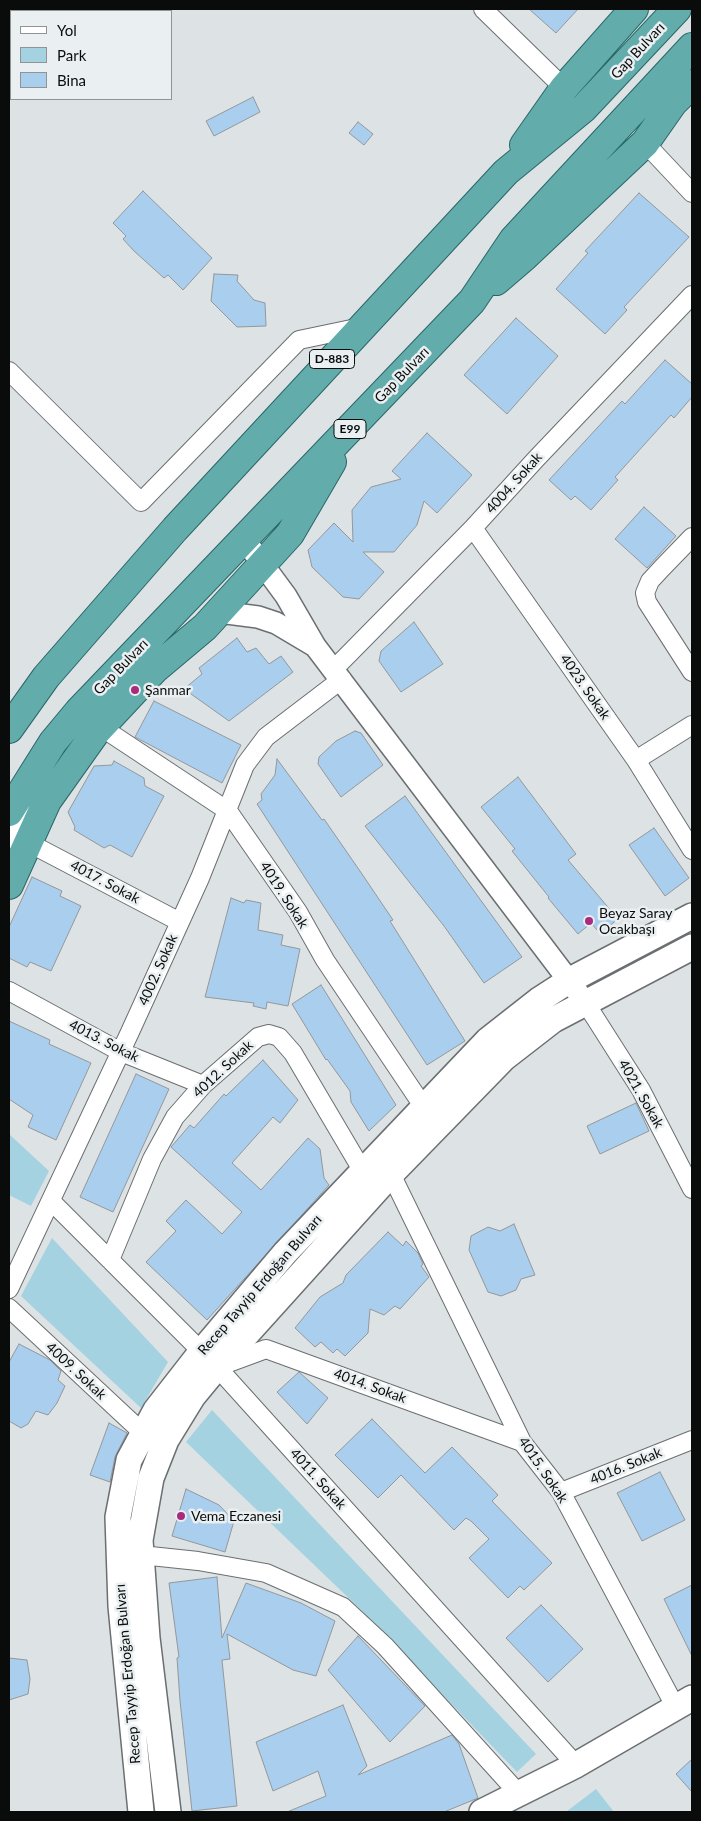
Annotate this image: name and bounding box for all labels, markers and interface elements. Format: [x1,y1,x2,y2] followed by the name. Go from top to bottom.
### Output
[10,10,172,100] legend
[608,19,668,83] street label: Gap Bulvarı
[57,21,77,39] text: Yol
[57,46,86,64] text: Park
[57,71,86,89] text: Bina
[371,344,433,406] street label: Gap Bulvarı
[310,349,354,368] road number: D-883
[334,419,366,438] road number: E99
[482,449,546,517] street label: 4004. Sokak
[90,636,152,698] street label: Gap Bulvarı
[556,651,614,723] street label: 4023. Sokak
[145,682,191,698] place label: Şanmar
[129,684,141,696] marker: Şanmar
[67,857,143,907] street label: 4017. Sokak
[256,859,312,931] street label: 4019. Sokak
[599,905,673,938] place label: Beyaz Saray Ocakbaşı
[583,915,595,927] marker: Beyaz Saray Ocakbaşı
[135,932,181,1008] street label: 4002. Sokak
[66,1016,142,1066] street label: 4013. Sokak
[189,1037,257,1101] street label: 4012. Sokak
[615,1057,667,1131] street label: 4021. Sokak
[194,1211,326,1359] street label: Recep Tayyip Erdoğan Bulvarı
[42,1339,110,1403] street label: 4009. Sokak
[331,1365,409,1407] street label: 4014. Sokak
[515,1434,571,1506] street label: 4015. Sokak
[588,1444,664,1488] street label: 4016. Sokak
[286,1445,350,1513] street label: 4011. Sokak
[191,1508,281,1524] place label: Vema Eczanesi
[175,1510,187,1522] marker: Vema Eczanesi
[112,1583,144,1765] street label: Recep Tayyip Erdoğan Bulvarı

